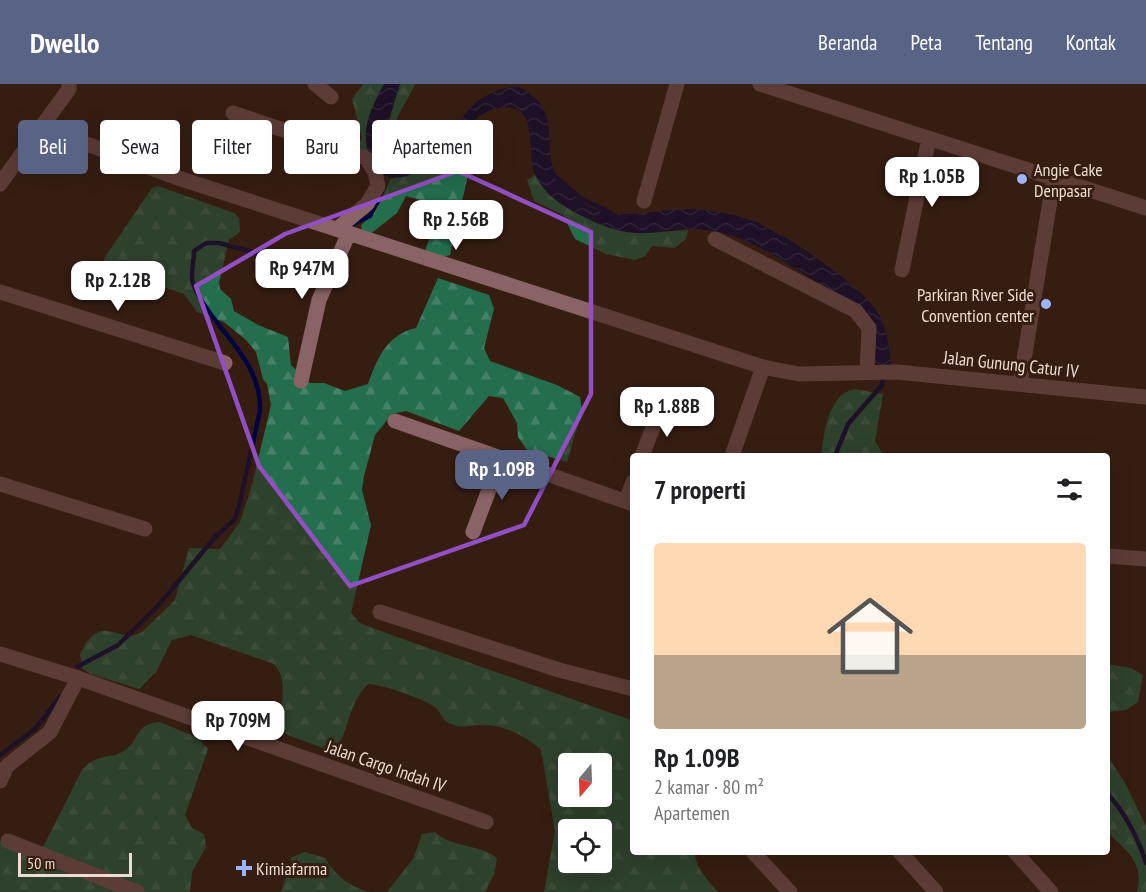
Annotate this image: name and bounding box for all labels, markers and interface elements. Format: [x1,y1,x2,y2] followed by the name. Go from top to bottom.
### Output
[30,24,100,61] text: Dwello
[818,29,878,56] text: Beranda
[911,29,942,56] text: Peta
[975,29,1033,56] text: Tentang
[1066,29,1116,56] text: Kontak
[18,120,88,174] chip: Beli
[100,120,180,174] chip: Sewa
[192,120,272,174] chip: Filter
[284,120,360,174] chip: Baru
[372,120,493,174] chip: Apartemen
[870,157,994,208] pin: Rp 1.05B
[1034,158,1103,202] place label: Angie Cake Denpasar
[899,163,965,189] text: Rp 1.05B
[1015,172,1029,186] marker: Angie Cake Denpasar
[394,200,518,251] pin: Rp 2.56B
[423,206,489,232] text: Rp 2.56B
[247,249,357,300] pin: Rp 947M
[269,255,335,281] text: Rp 947M
[56,261,180,312] pin: Rp 2.12B
[85,267,151,293] text: Rp 2.12B
[917,283,1034,327] place label: Parkiran River Side Convention center
[1039,297,1053,311] marker: Parkiran River Side Convention center
[941,345,1080,383] street label: Jalan Gunung Catur IV
[605,387,729,438] pin: Rp 1.88B
[634,393,700,419] text: Rp 1.88B
[440,450,564,501] pin: Rp 1.09B
[469,456,535,482] text: Rp 1.09B
[654,473,746,506] text: 7 properti
[1053,473,1086,506] icon: filters
[816,582,924,690] icon: home
[183,701,293,752] pin: Rp 709M
[205,707,271,733] text: Rp 709M
[322,734,450,798] street label: Jalan Cargo Indah IV
[654,741,740,774] text: Rp 1.09B
[558,753,612,807] north arrow
[558,753,612,873] map controls
[654,774,764,800] text: 2 kamar · 80 m²
[654,800,730,826] text: Apartemen
[558,819,612,873] button: locate
[18,850,132,878] scale bar
[27,853,55,873] text: 50 m
[256,857,327,880] place label: Kimiafarma
[237,861,251,875] marker: Kimiafarma

